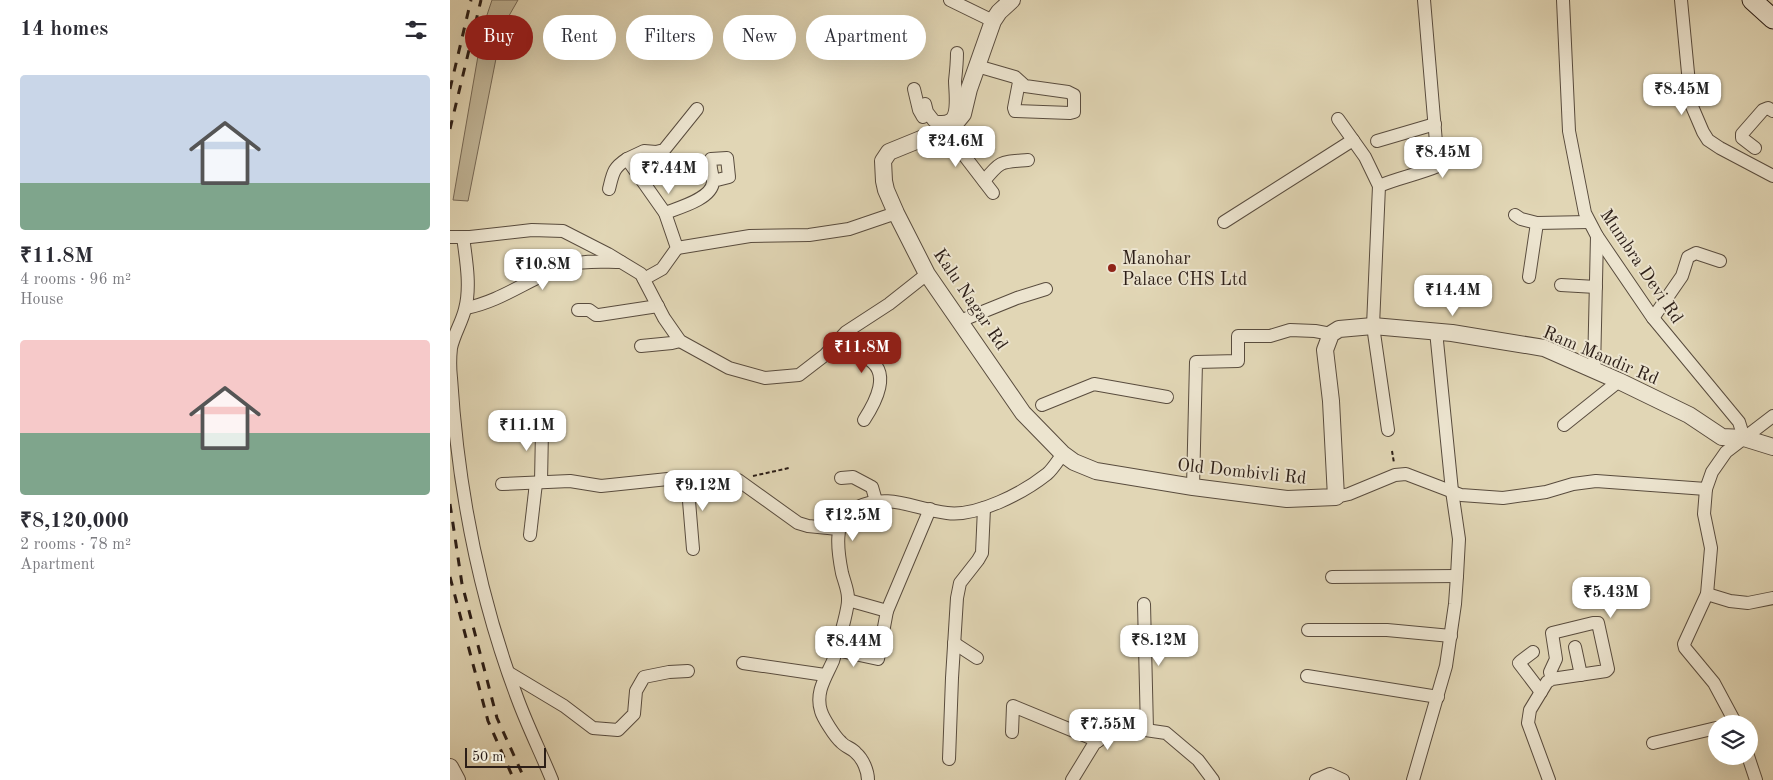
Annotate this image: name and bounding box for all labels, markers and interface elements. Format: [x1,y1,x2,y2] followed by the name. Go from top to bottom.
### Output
[465,15,533,60] chip: Buy
[543,15,616,60] chip: Rent
[626,15,713,60] chip: Filters
[723,15,796,60] chip: New
[806,15,926,60] chip: Apartment
[402,16,430,44] icon: filters
[20,19,108,40] text: 14 homes
[1641,74,1723,116] pin: ₹8.45M
[1654,82,1710,98] text: ₹8.45M
[180,108,270,198] icon: home
[915,126,997,168] pin: ₹24.6M
[928,134,984,150] text: ₹24.6M
[1402,136,1484,179] pin: ₹8.45M
[1415,145,1471,161] text: ₹8.45M
[628,152,710,195] pin: ₹7.44M
[641,161,697,177] text: ₹7.44M
[1596,206,1686,327] street label: Mumbra Devi Rd
[20,246,93,267] text: ₹11.8M
[930,246,1011,354] street label: Kalu Nagar Rd
[502,248,584,291] pin: ₹10.8M
[1122,250,1247,289] place label: Manohar Palace CHS Ltd
[515,257,571,273] text: ₹10.8M
[1106,262,1118,274] marker: Manohar Palace CHS Ltd
[20,272,131,288] text: 4 rooms · 96 m²
[1412,274,1494,317] pin: ₹14.4M
[1425,283,1481,299] text: ₹14.4M
[20,292,63,308] text: House
[1540,323,1661,388] street label: Ram Mandir Rd
[821,332,903,374] pin: ₹11.8M
[834,340,890,356] text: ₹11.8M
[180,373,270,463] icon: home
[486,410,568,452] pin: ₹11.1M
[499,418,555,434] text: ₹11.1M
[1176,456,1307,488] street label: Old Dombivli Rd
[662,470,744,512] pin: ₹9.12M
[675,478,731,494] text: ₹9.12M
[812,500,894,542] pin: ₹12.5M
[825,508,881,524] text: ₹12.5M
[20,511,129,532] text: ₹8,120,000
[20,537,131,553] text: 2 rooms · 78 m²
[20,557,95,573] text: Apartment
[1570,576,1652,619] pin: ₹5.43M
[1583,585,1639,601] text: ₹5.43M
[1118,624,1200,667] pin: ₹8.12M
[813,626,895,668] pin: ₹8.44M
[1131,633,1187,649] text: ₹8.12M
[826,634,882,650] text: ₹8.44M
[1067,708,1149,751] pin: ₹7.55M
[1708,715,1758,765] map controls
[1708,715,1758,765] button: layers
[1080,717,1136,733] text: ₹7.55M
[465,745,546,768] scale bar
[472,750,503,764] text: 50 m

